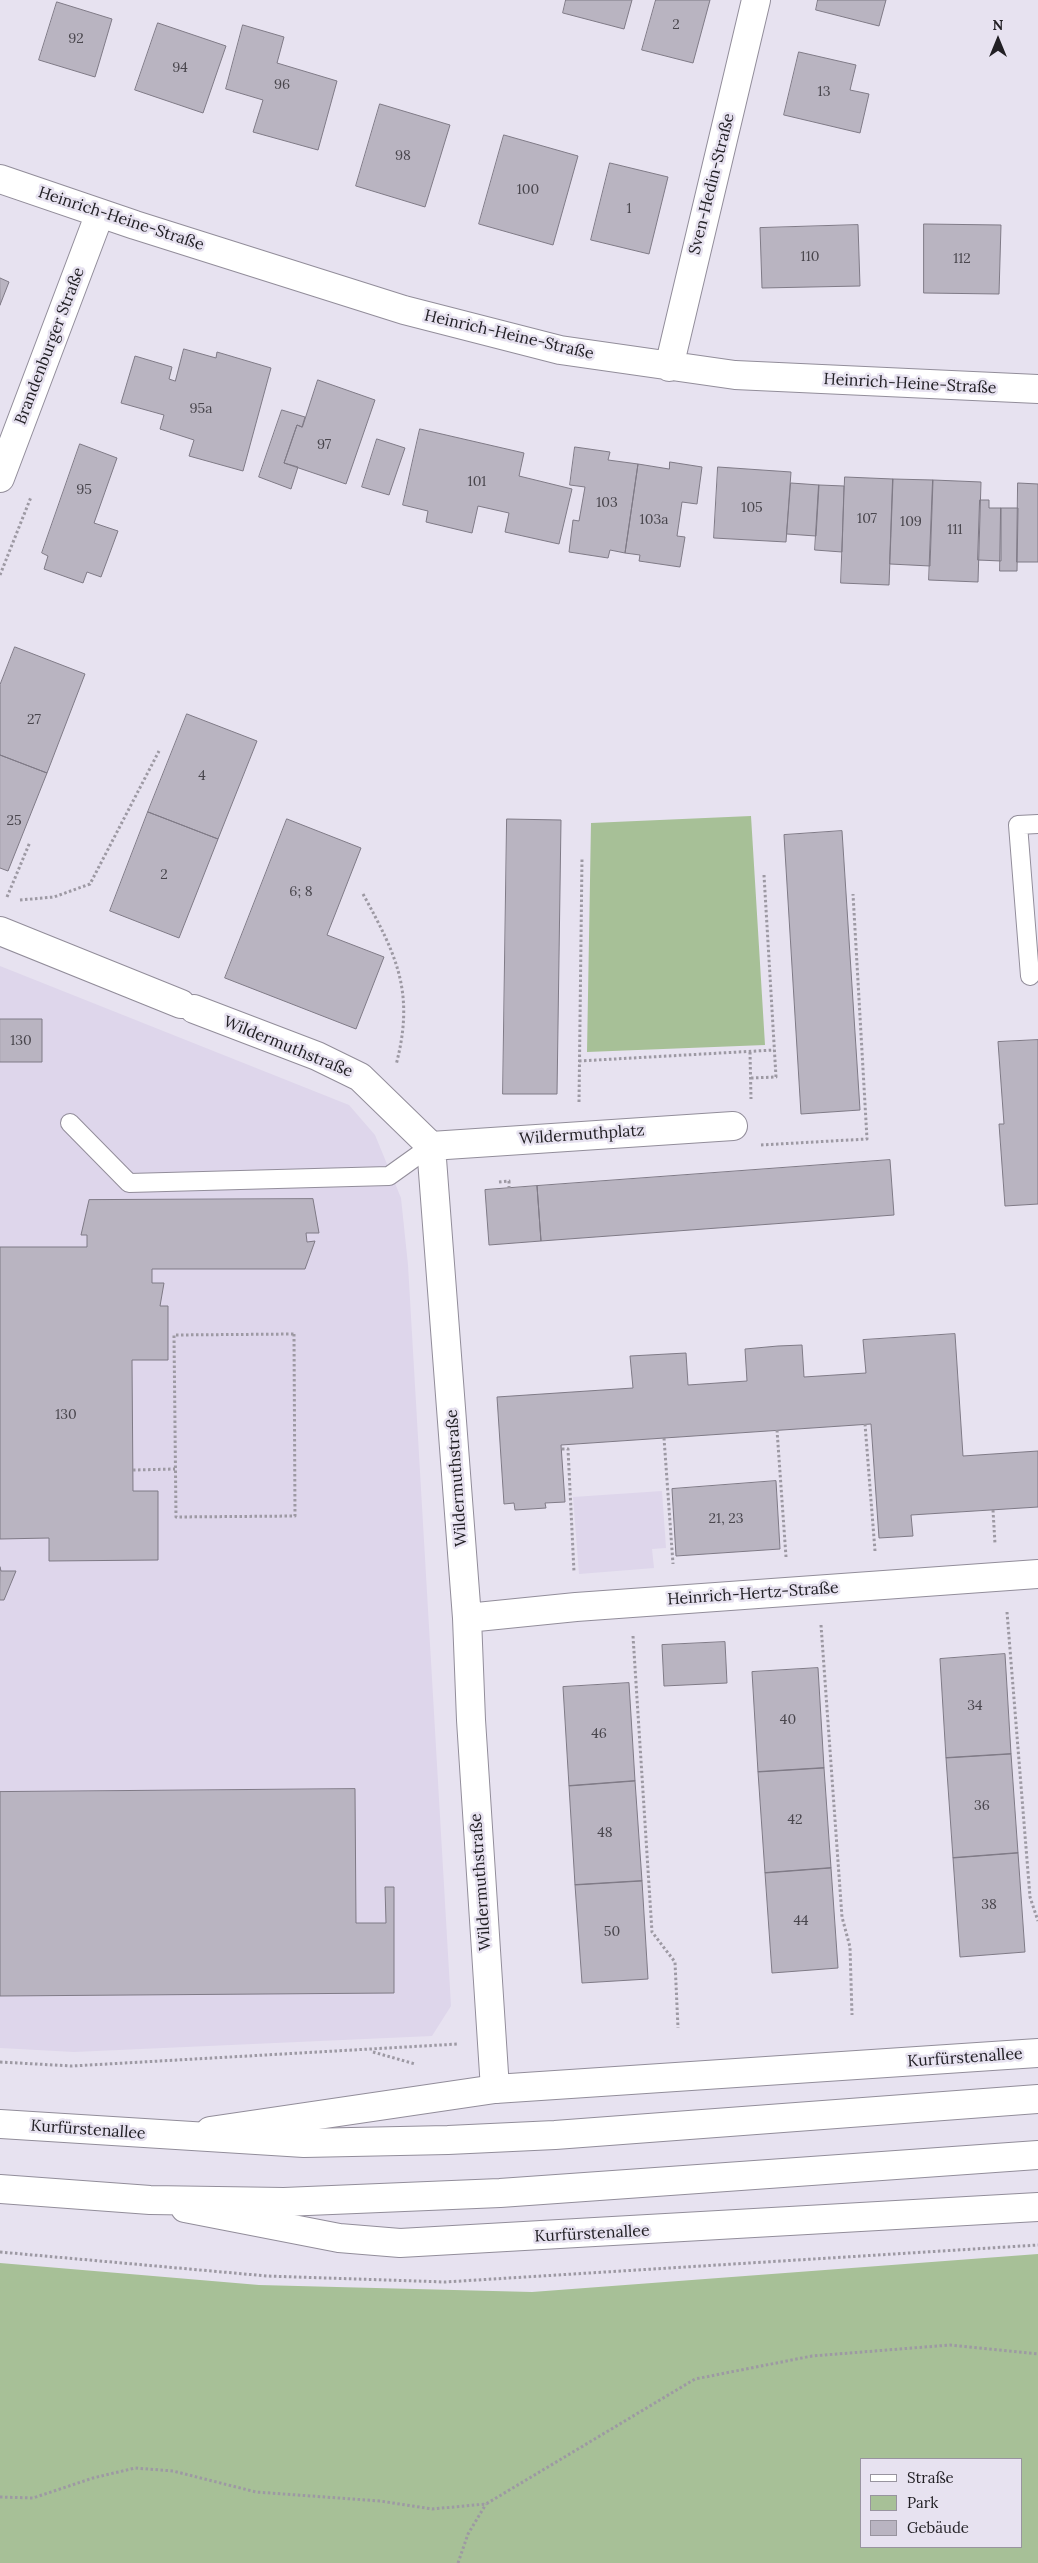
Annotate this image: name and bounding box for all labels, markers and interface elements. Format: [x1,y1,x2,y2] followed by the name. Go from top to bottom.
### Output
[973,15,1023,65] north arrow
[993,16,1003,34] text: N
[672,17,680,33] house number: 2
[68,31,84,47] house number: 92
[172,60,188,76] house number: 94
[274,77,290,93] house number: 96
[818,84,830,100] house number: 13
[685,111,739,257] street label: Sven-Hedin-Straße
[395,148,411,164] house number: 98
[517,182,539,198] house number: 100
[36,183,206,255] street label: Heinrich-Heine-Straße
[626,201,632,217] house number: 1
[801,249,819,265] house number: 110
[953,251,971,267] house number: 112
[11,265,89,427] street label: Brandenburger Straße
[422,306,596,364] street label: Heinrich-Heine-Straße
[823,370,997,398] street label: Heinrich-Heine-Straße
[190,401,212,417] house number: 95a
[317,437,331,453] house number: 97
[468,474,486,490] house number: 101
[76,482,92,498] house number: 95
[596,495,618,511] house number: 103
[741,500,763,516] house number: 105
[857,511,877,527] house number: 107
[640,512,668,528] house number: 103a
[900,514,922,530] house number: 109
[947,522,963,538] house number: 111
[27,712,41,728] house number: 27
[198,768,206,784] house number: 4
[6,813,22,829] house number: 25
[160,867,168,883] house number: 2
[289,884,313,900] house number: 6; 8
[221,1012,355,1082] street label: Wildermuthstraße
[10,1033,32,1049] house number: 130
[519,1121,645,1149] street label: Wildermuthplatz
[55,1407,77,1423] house number: 130
[443,1409,471,1547] street label: Wildermuthstraße
[709,1511,743,1527] house number: 21, 23
[667,1578,839,1610] street label: Heinrich-Hertz-Straße
[967,1698,983,1714] house number: 34
[780,1712,796,1728] house number: 40
[591,1726,607,1742] house number: 46
[974,1798,990,1814] house number: 36
[787,1812,803,1828] house number: 42
[467,1813,495,1951] street label: Wildermuthstraße
[597,1825,613,1841] house number: 48
[981,1897,997,1913] house number: 38
[793,1913,809,1929] house number: 44
[604,1924,620,1940] house number: 50
[907,2044,1023,2072] street label: Kurfürstenallee
[30,2116,146,2144] street label: Kurfürstenallee
[534,2221,650,2247] street label: Kurfürstenallee
[860,2458,1023,2548] legend
[907,2468,954,2487] text: Straße
[907,2493,938,2512] text: Park
[907,2518,969,2537] text: Gebäude

